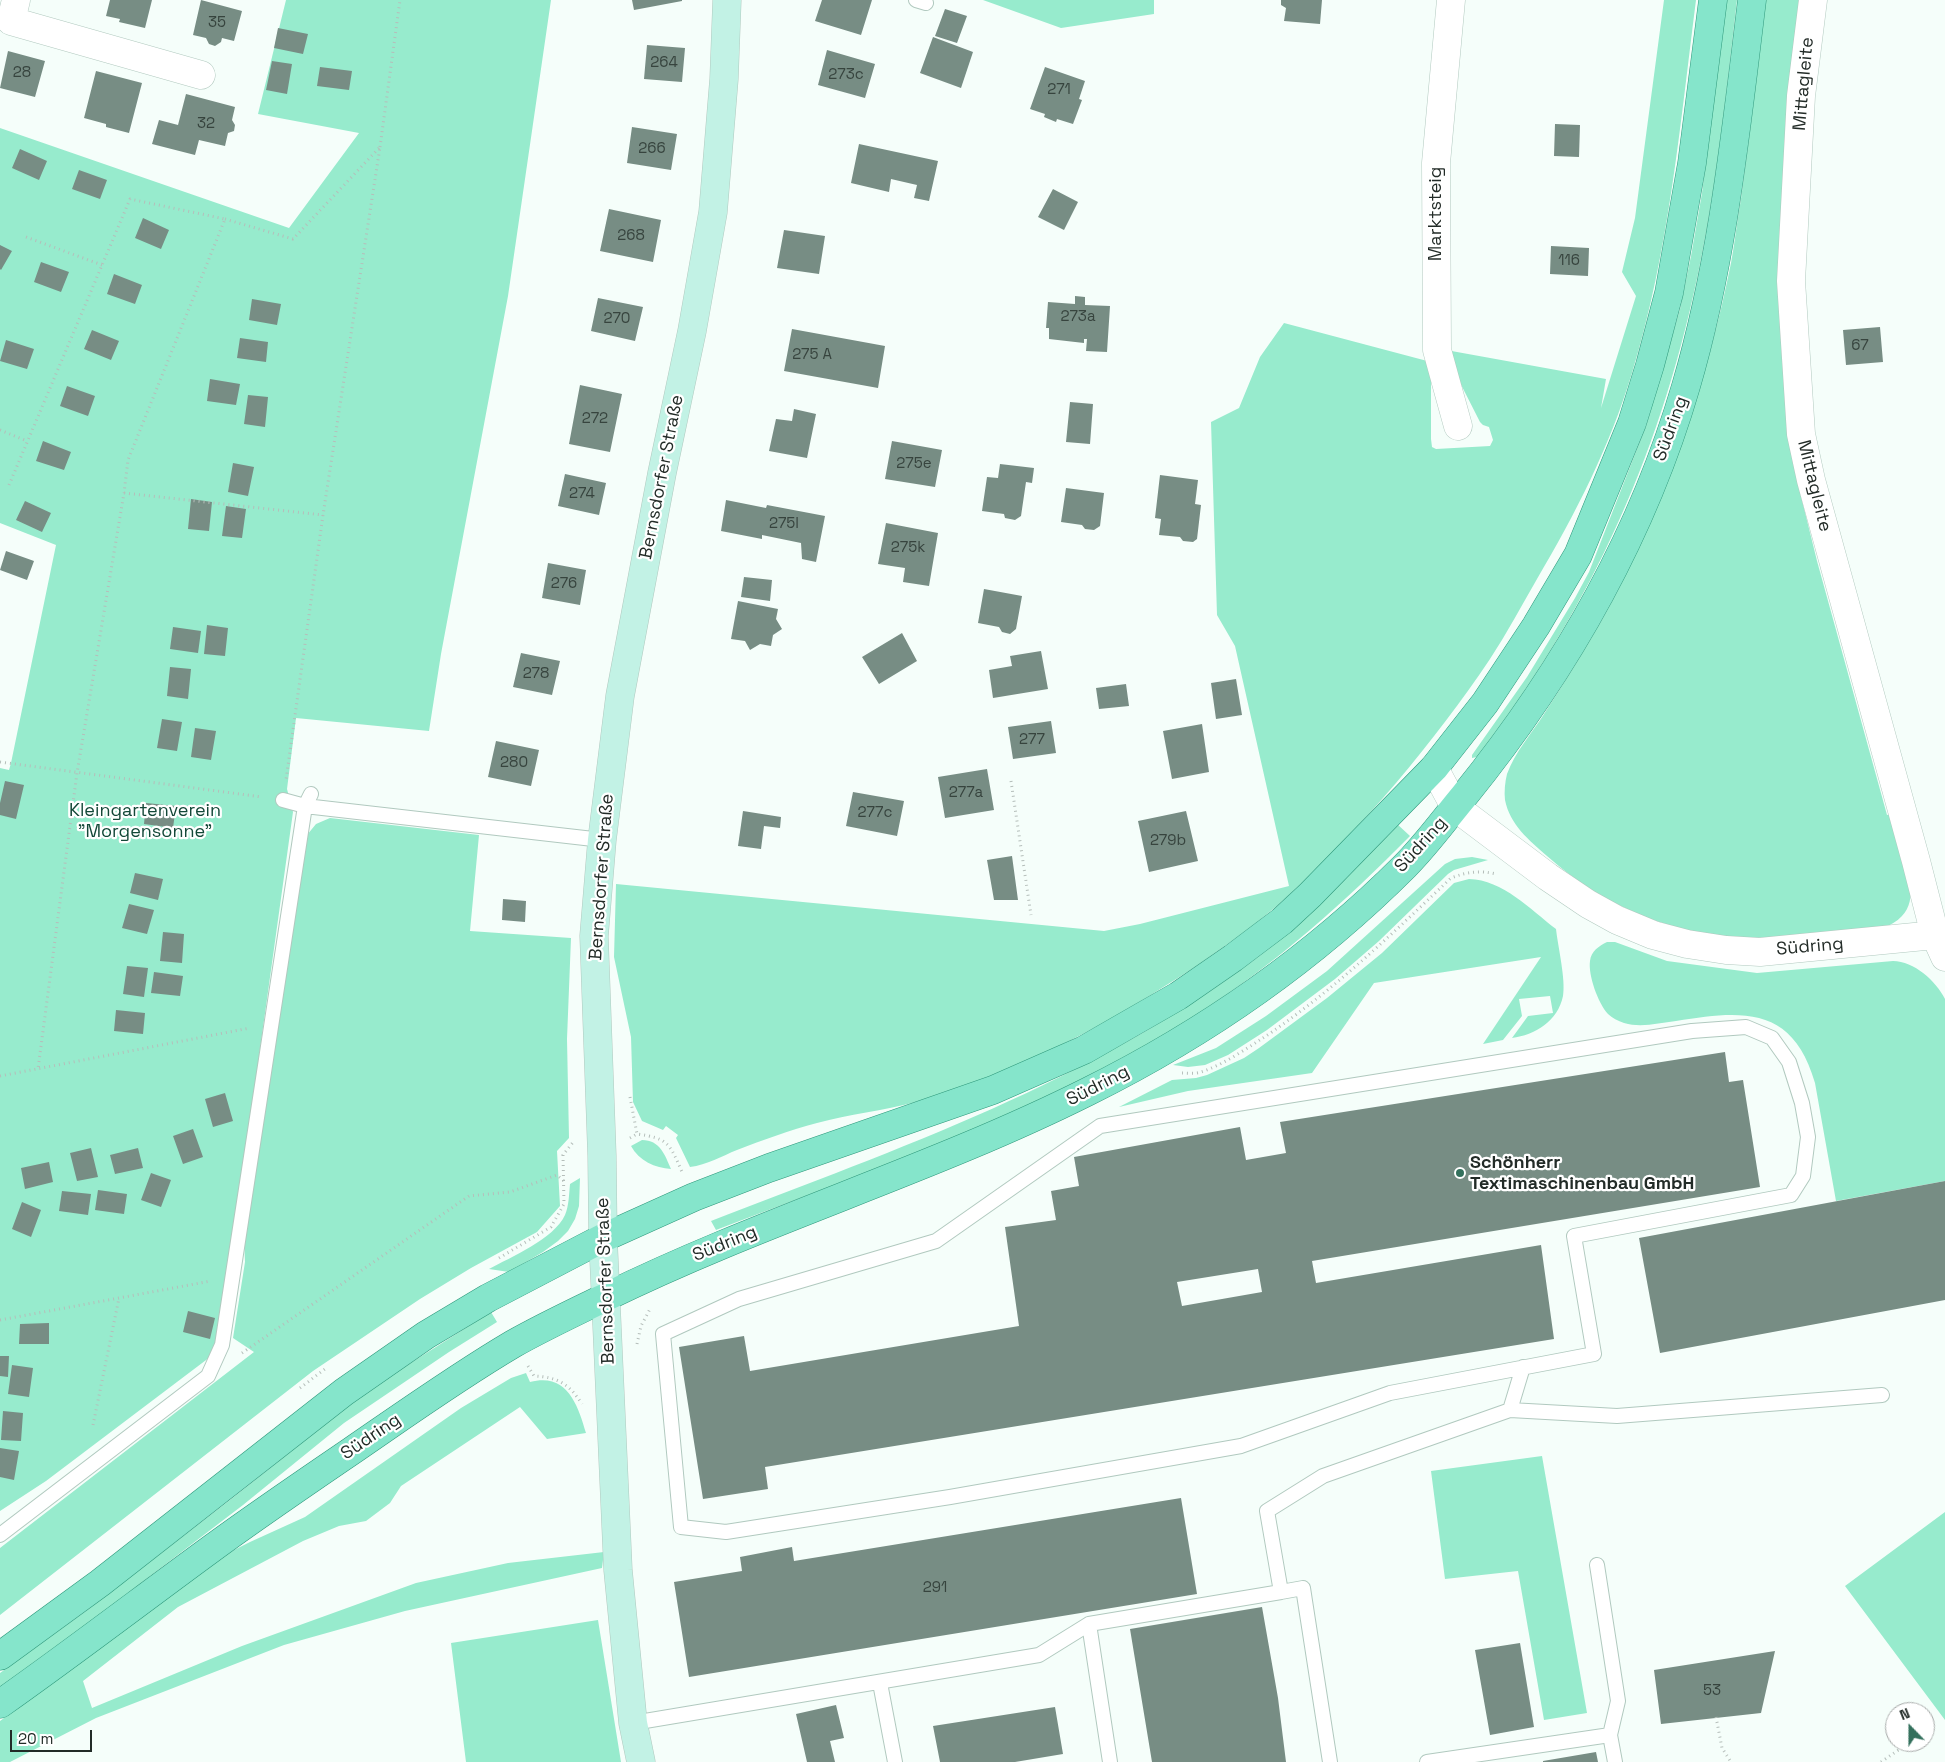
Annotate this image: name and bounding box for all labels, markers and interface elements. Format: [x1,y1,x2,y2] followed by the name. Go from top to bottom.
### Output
[208,14,226,32] house number: 35
[1789,36,1819,132] street label: Mittagleite
[650,54,678,72] house number: 264
[13,64,31,82] house number: 28
[828,66,864,84] house number: 273c
[1047,81,1071,99] house number: 271
[197,115,215,133] house number: 32
[638,140,666,158] house number: 266
[1425,167,1447,261] street label: Marktsteig
[617,227,645,245] house number: 268
[1558,252,1580,270] house number: 116
[1060,308,1096,326] house number: 273a
[604,310,630,328] house number: 270
[1851,337,1869,355] house number: 67
[792,346,832,364] house number: 275 A
[635,393,689,561] street label: Bernsdorfer Straße
[1649,394,1693,464] street label: Südring
[582,410,608,428] house number: 272
[1792,438,1836,534] street label: Mittagleite
[896,455,932,473] house number: 275e
[569,485,595,503] house number: 274
[769,515,799,533] house number: 275l
[891,539,925,557] house number: 275k
[551,575,577,593] house number: 276
[523,665,549,683] house number: 278
[1019,731,1045,749] house number: 277
[500,754,528,772] house number: 280
[949,784,983,802] house number: 277a
[585,793,619,961] street label: Bernsdorfer Straße
[69,800,221,842] park label: Kleingartenverein "Morgensonne"
[858,804,892,822] house number: 277c
[1390,813,1452,877] street label: Südring
[1150,832,1186,850] house number: 279b
[1775,933,1845,961] street label: Südring
[1063,1061,1133,1111] street label: Südring
[1470,1152,1694,1194] place label: Schönherr Textimaschinenbau GmbH
[1454,1167,1466,1179] marker: Schönherr Textimaschinenbau GmbH
[592,1197,620,1365] street label: Bernsdorfer Straße
[690,1221,760,1267] street label: Südring
[337,1409,405,1465] street label: Südring
[923,1579,947,1597] house number: 291
[1703,1682,1721,1700] house number: 53
[1885,1702,1935,1752] north arrow
[1897,1704,1912,1724] text: N
[12,1720,95,1752] scale bar
[18,1729,53,1748] text: 20 m

